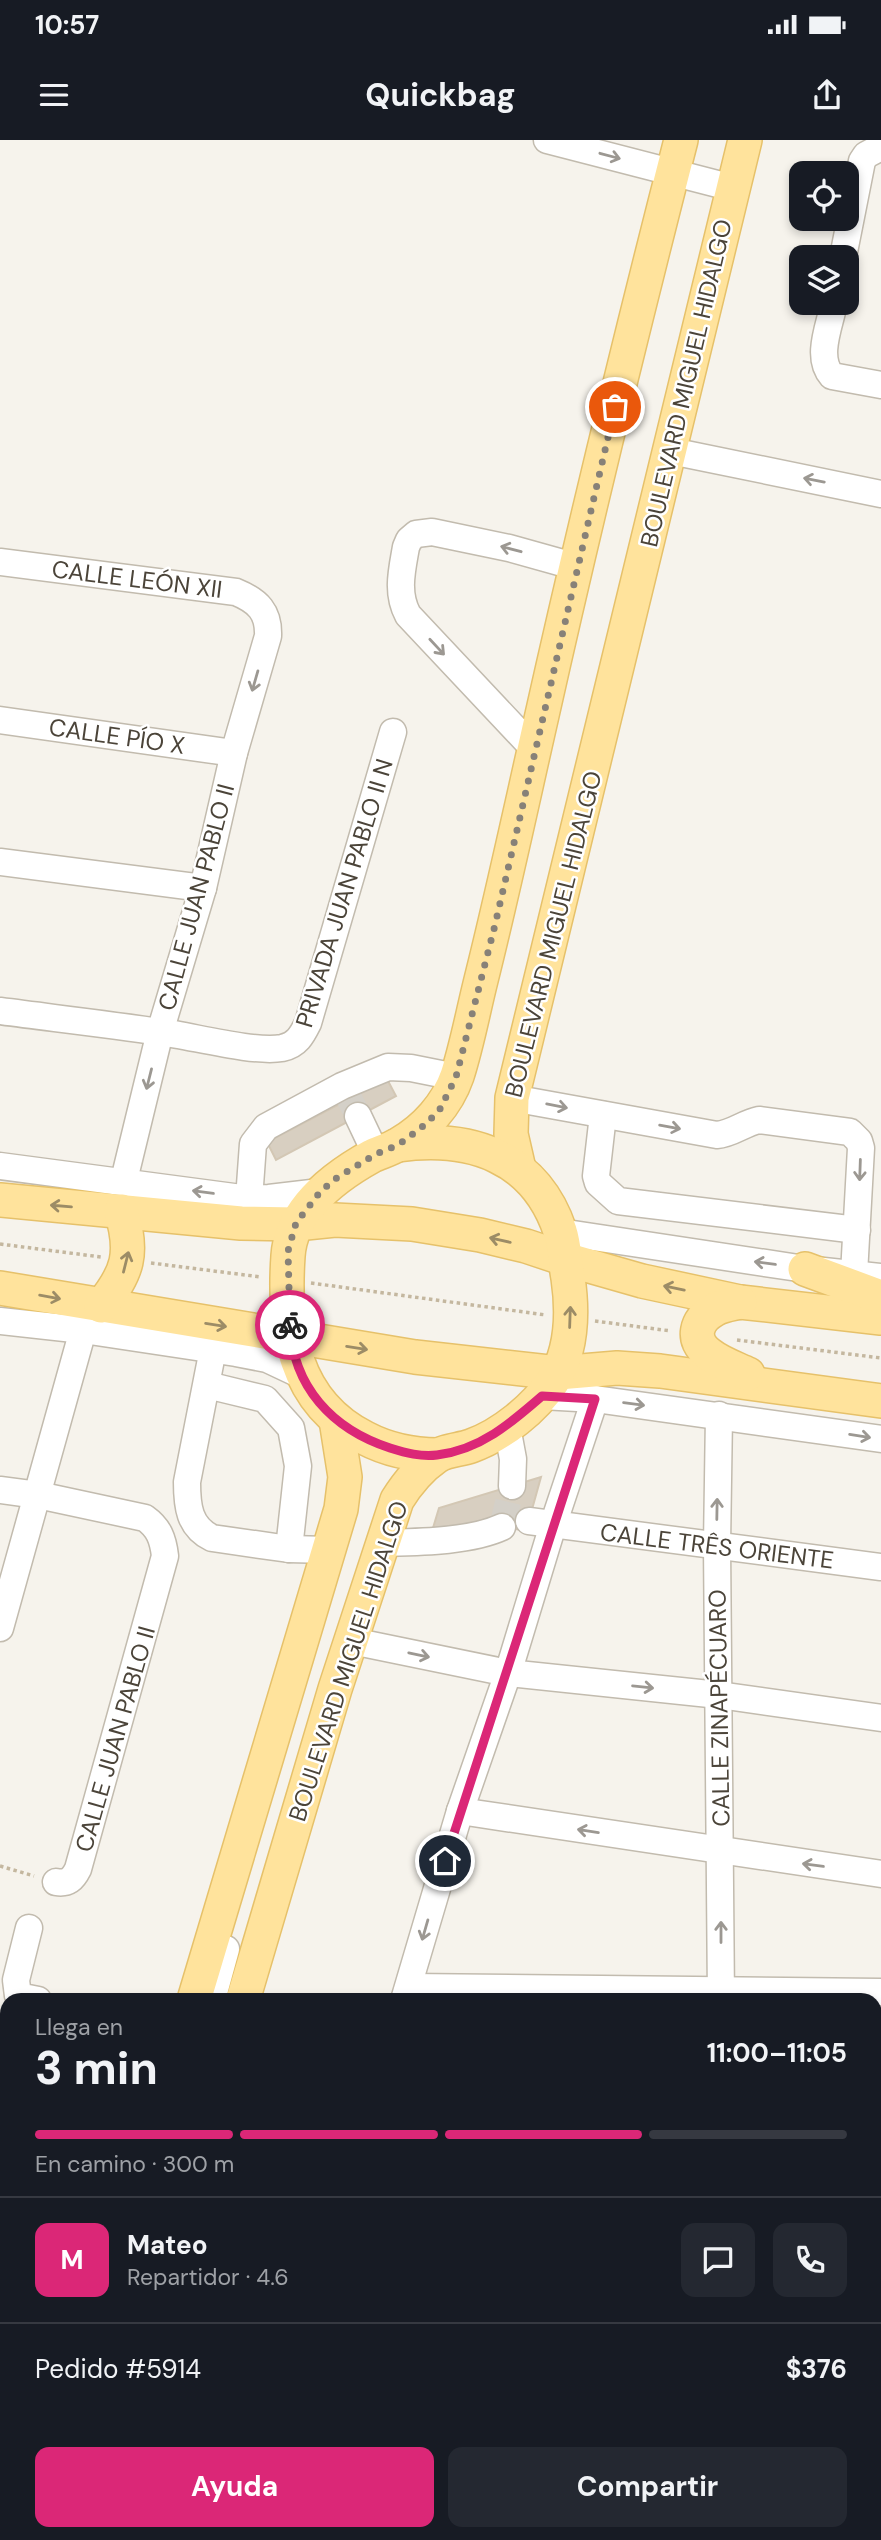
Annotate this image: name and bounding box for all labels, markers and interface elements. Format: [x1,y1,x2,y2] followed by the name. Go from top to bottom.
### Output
[35,8,99,42] text: 10:57
[365,74,516,116] text: Quickbag
[35,76,73,114] icon: menu
[808,76,846,114] icon: share
[598,150,621,163] one-way arrow
[789,161,859,315] map controls
[789,161,859,231] button: locate
[633,216,739,550] street label: BOULEVARD MIGUEL HIDALGO
[789,245,859,315] button: layers
[585,377,645,437] pin
[596,388,634,426] icon: bag
[803,473,826,487] one-way arrow
[500,542,523,555] one-way arrow
[50,553,224,605] street label: CALLE LEÓN XII
[429,638,446,655] one-way arrow
[247,670,260,692] one-way arrow
[47,711,187,761] street label: CALLE PÍO X
[288,755,400,1031] street label: PRIVADA JUAN PABLO II N
[497,768,609,1100] street label: BOULEVARD MIGUEL HIDALGO
[151,780,241,1014] street label: CALLE JUAN PABLO II
[142,1068,155,1090] one-way arrow
[545,1100,568,1113] one-way arrow
[658,1121,681,1134] one-way arrow
[853,1159,866,1182] one-way arrow
[193,1185,215,1198] one-way arrow
[50,1199,72,1212] one-way arrow
[489,1232,512,1246] one-way arrow
[120,1251,133,1273] one-way arrow
[754,1257,776,1270] one-way arrow
[663,1280,686,1294] one-way arrow
[255,1290,325,1360] courier
[38,1291,61,1304] one-way arrow
[563,1305,576,1328] one-way arrow
[271,1306,309,1344] icon: bike
[204,1318,227,1331] one-way arrow
[345,1342,368,1355] one-way arrow
[623,1397,645,1410] one-way arrow
[848,1430,870,1443] one-way arrow
[281,1497,415,1825] street label: BOULEVARD MIGUEL HIDALGO
[711,1497,724,1520] one-way arrow
[598,1516,836,1576] street label: CALLE TRÊS ORIENTE
[701,1589,737,1827] street label: CALLE ZINAPÉCUARO
[68,1623,162,1855] street label: CALLE JUAN PABLO II
[407,1648,430,1662] one-way arrow
[632,1681,654,1694] one-way arrow
[578,1824,600,1837] one-way arrow
[415,1831,475,1891] pin
[426,1842,464,1880] icon: home
[803,1858,825,1871] one-way arrow
[418,1919,431,1941] one-way arrow
[714,1921,728,1944] one-way arrow
[35,2012,123,2042] text: Llega en
[707,2036,847,2070] text: 11:00–11:05
[35,2038,158,2098] text: 3 min
[35,2149,234,2179] text: En camino · 300 m
[681,2223,755,2297] button: chat
[773,2223,847,2297] button: phone
[127,2228,208,2262] text: Mateo
[60,2243,84,2277] text: M
[127,2262,289,2292] text: Repartidor · 4.6
[35,2352,201,2386] text: Pedido #5914
[786,2352,847,2386] text: $376
[35,2447,434,2527] button: Ayuda
[448,2447,847,2527] button: Compartir

